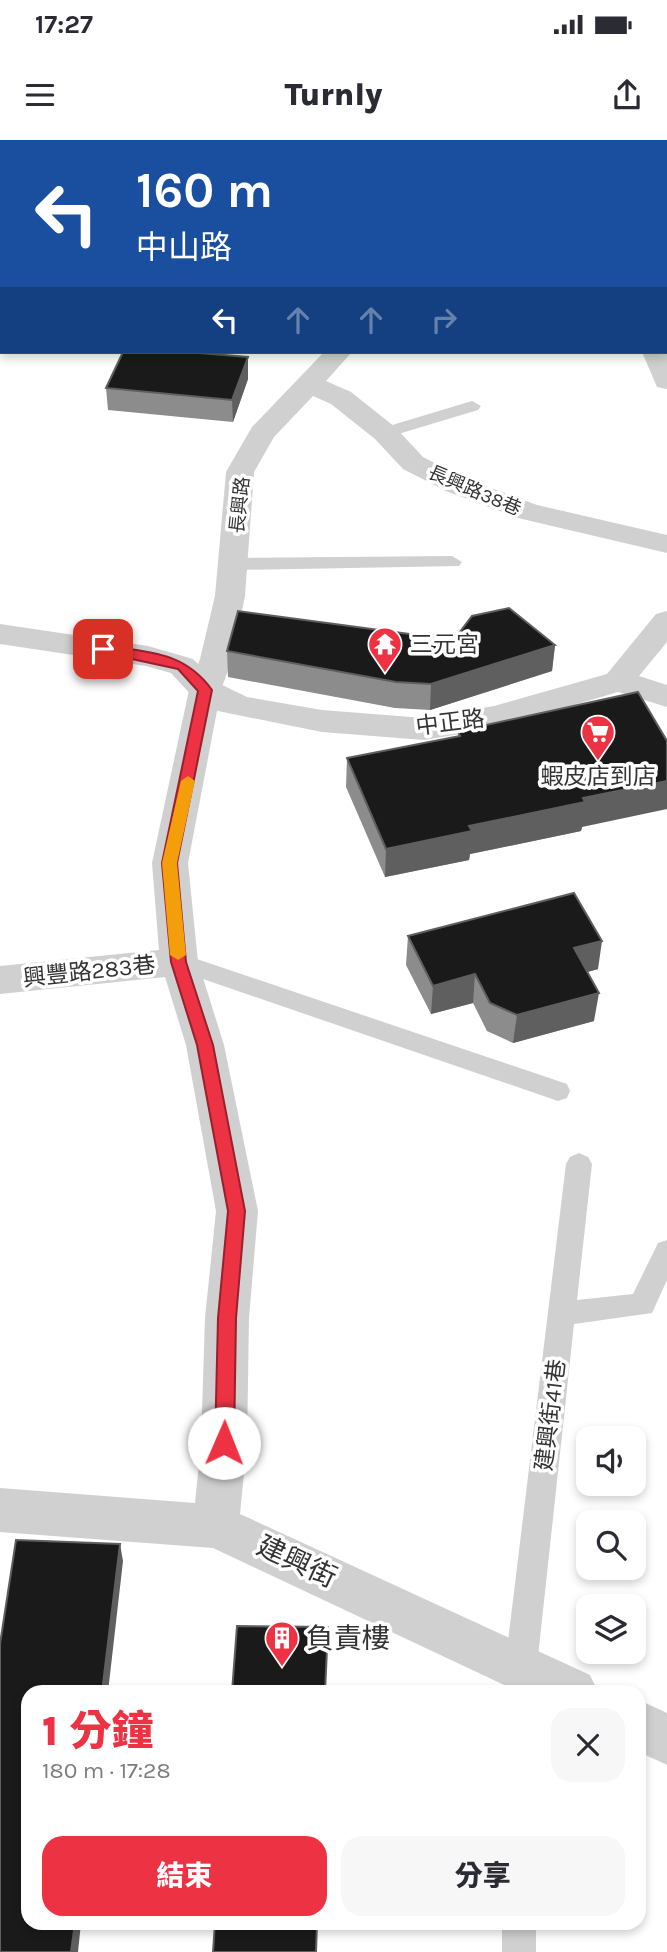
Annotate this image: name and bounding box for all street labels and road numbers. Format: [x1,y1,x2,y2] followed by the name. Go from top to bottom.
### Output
[425,461,524,520] street label: 長興路38巷
[226,476,254,535] street label: 長興路
[414,705,486,740] street label: 中正路
[21,951,157,992] street label: 興豐路283巷
[530,1358,571,1473] street label: 建興街41巷
[252,1529,342,1594] street label: 建興街

